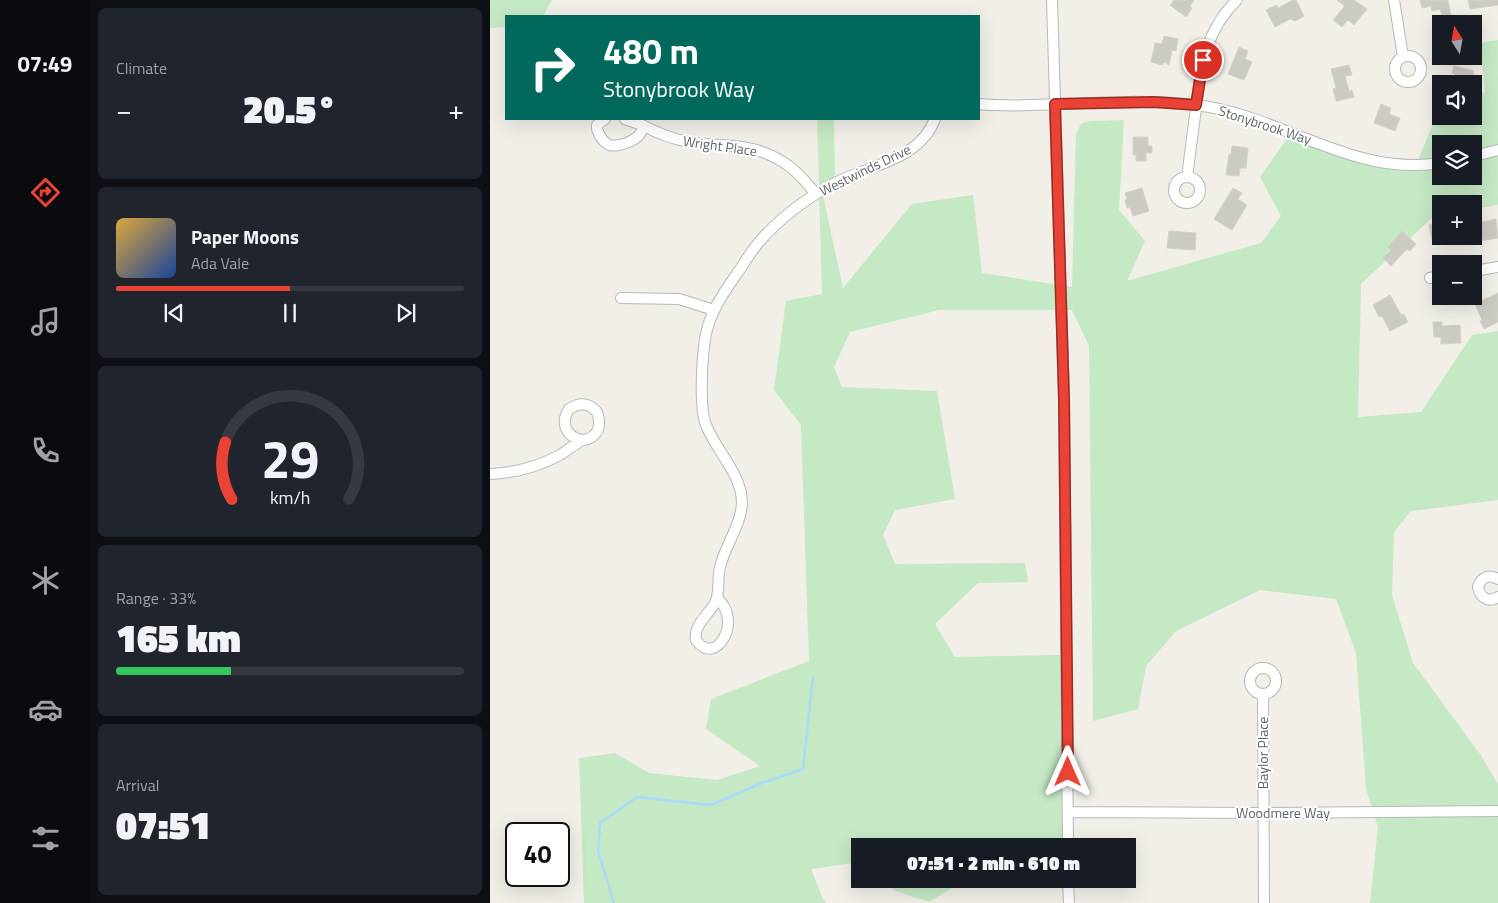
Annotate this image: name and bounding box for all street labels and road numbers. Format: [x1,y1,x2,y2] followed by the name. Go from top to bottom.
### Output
[1216,100,1315,149] street label: Stonybrook Way
[682,130,758,161] street label: Wright Place
[815,138,914,201] street label: Westwinds Drive
[1252,717,1273,789] street label: Baylor Place
[1236,802,1330,823] street label: Woodmere Way

